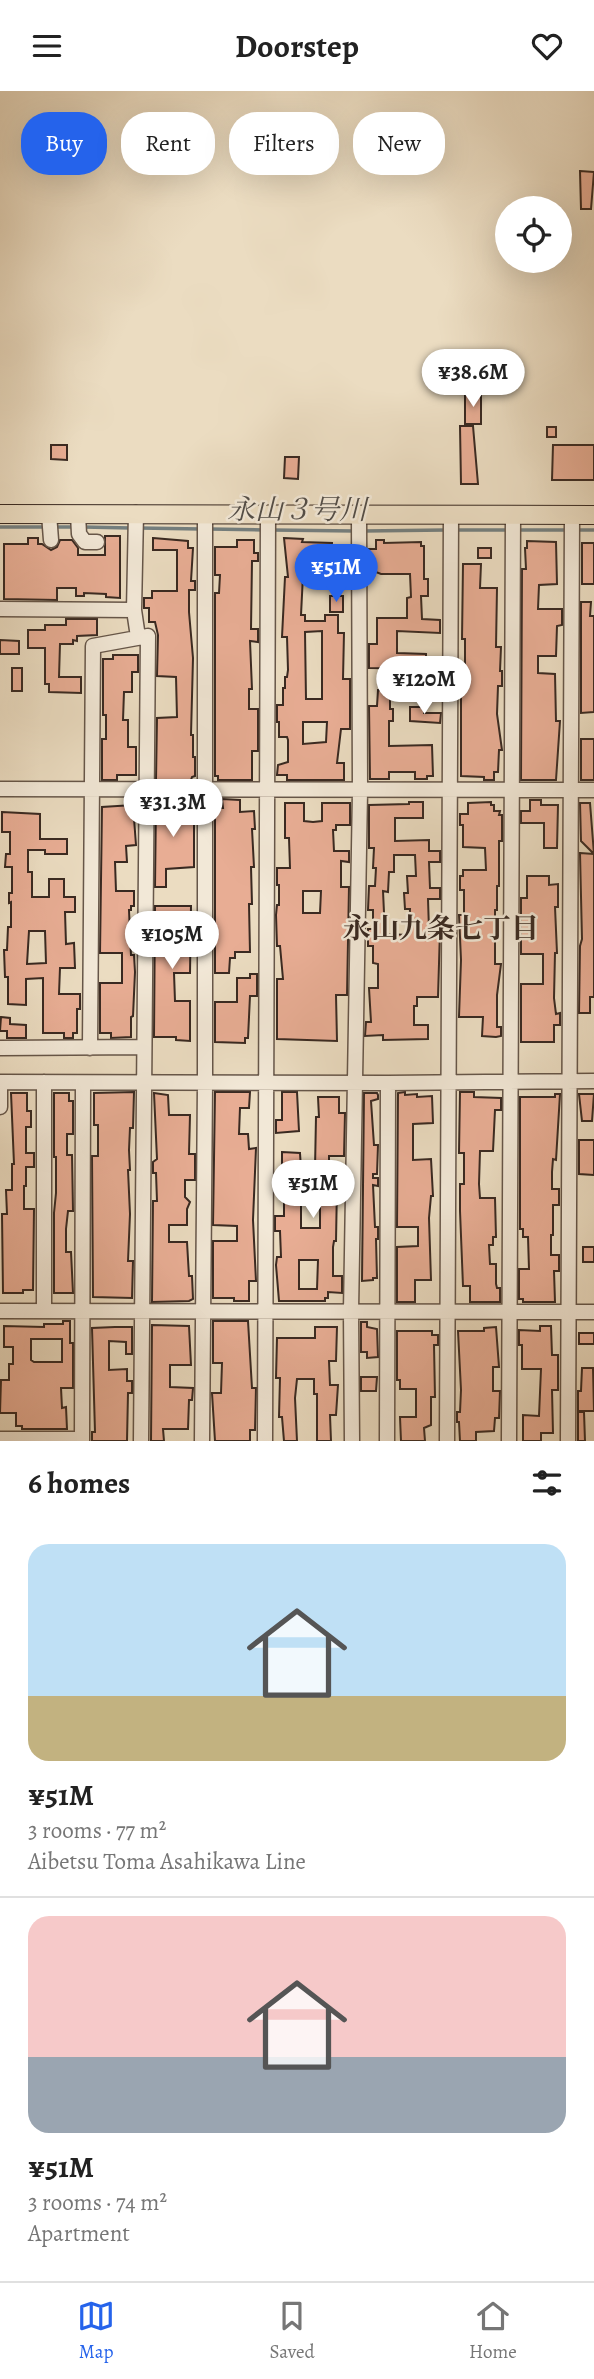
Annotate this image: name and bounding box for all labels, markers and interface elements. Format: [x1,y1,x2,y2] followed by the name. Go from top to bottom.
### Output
[235,24,359,68] text: Doorstep
[28,27,66,65] icon: menu
[528,27,566,65] icon: heart
[21,112,107,175] chip: Buy
[121,112,215,175] chip: Rent
[229,112,339,175] chip: Filters
[353,112,445,175] chip: New
[495,196,572,273] map controls
[495,196,572,273] button: locate
[416,349,530,409] pin: ¥38.6M
[438,356,508,387] text: ¥38.6M
[227,491,370,529] water label: 永山３号川
[295,545,377,604] pin: ¥51M
[311,551,361,582] text: ¥51M
[375,657,473,716] pin: ¥120M
[392,663,456,694] text: ¥120M
[116,779,230,839] pin: ¥31.3M
[140,786,206,817] text: ¥31.3M
[343,910,539,948] district label: 永山九条七丁目
[123,911,221,971] pin: ¥105M
[141,918,203,949] text: ¥105M
[272,1161,354,1220] pin: ¥51M
[288,1167,338,1198] text: ¥51M
[28,1463,130,1503] text: 6 homes
[528,1464,566,1502] icon: filters
[234,1590,360,1716] icon: home
[28,1775,94,1815] text: ¥51M
[28,1815,166,1846] text: 3 rooms · 77 m²
[28,1846,306,1877] text: Aibetsu Toma Asahikawa Line
[234,1962,360,2088] icon: home
[28,2147,94,2187] text: ¥51M
[28,2187,167,2218] text: 3 rooms · 74 m²
[28,2218,130,2249] text: Apartment
[77,2297,115,2365] tab: Map
[270,2297,315,2365] tab: Saved
[469,2297,517,2365] tab: Home

